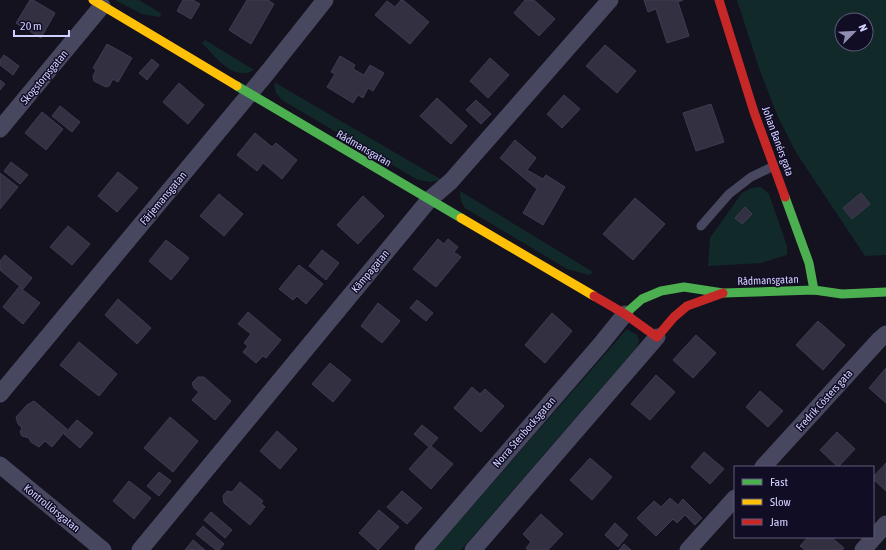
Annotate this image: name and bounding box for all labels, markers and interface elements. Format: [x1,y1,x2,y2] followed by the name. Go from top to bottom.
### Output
[14,12,69,38] scale bar
[834,12,874,52] north arrow
[20,19,42,33] text: 20 m
[856,23,870,33] text: N
[18,48,70,106] street label: Skogstorpsgatan
[760,105,796,177] street label: Johan Banérs gata
[334,127,394,169] street label: Rådmansgatan
[137,169,189,227] street label: Färjemansgatan
[349,247,391,295] street label: Kämpagatan
[737,273,799,287] street label: Rådmansgatan
[793,367,855,433] street label: Fredrik Cösters gata
[490,394,558,470] street label: Norra Stenbocksgatan
[734,466,874,538] legend
[770,475,788,489] text: Fast
[22,482,82,534] street label: Kontrollörsgatan
[770,495,791,509] text: Slow
[770,515,788,529] text: Jam

